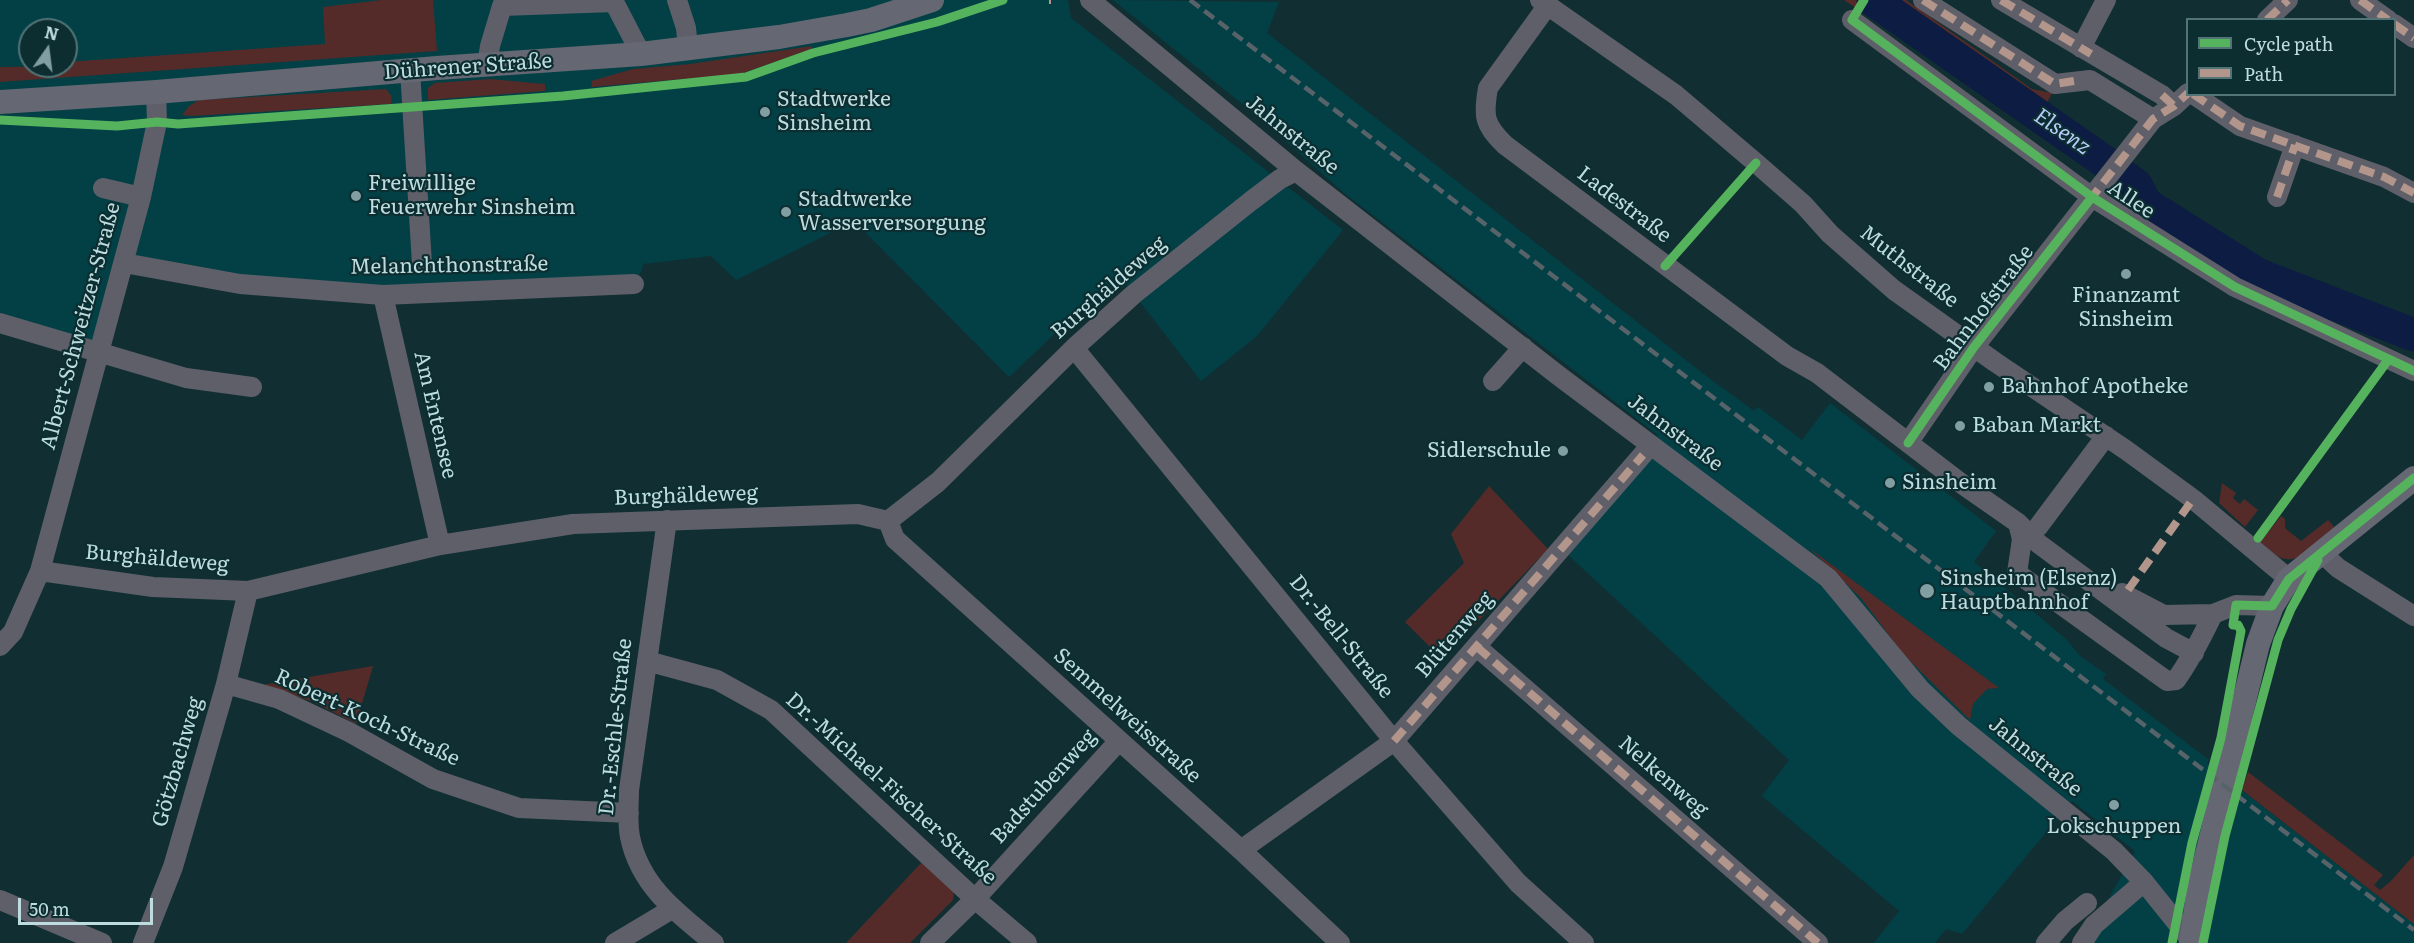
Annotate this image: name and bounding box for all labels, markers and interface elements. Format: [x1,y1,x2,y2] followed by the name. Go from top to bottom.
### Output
[18,18,78,78] north arrow
[2186,18,2396,96] legend
[42,19,61,46] text: N
[2244,30,2333,57] text: Cycle path
[383,49,553,85] street label: Dührener Straße
[2244,60,2283,87] text: Path
[777,87,891,137] place label: Stadtwerke Sinsheim
[1240,90,1344,180] street label: Jahnstraße
[2029,103,2095,161] water label: Elsenz
[758,105,772,119] marker: Stadtwerke Sinsheim
[1572,161,1676,249] street label: Ladestraße
[368,171,576,221] place label: Freiwillige Feuerwehr Sinsheim
[2103,176,2159,224] street label: Allee
[798,187,986,237] place label: Stadtwerke Wasserversorgung
[349,189,363,203] marker: Freiwillige Feuerwehr Sinsheim
[36,200,126,452] street label: Albert-Schweitzer-Straße
[779,205,793,219] marker: Stadtwerke Wasserversorgung
[1855,221,1963,313] street label: Muthstraße
[1046,231,1172,345] street label: Burghäldeweg
[1929,240,2039,376] street label: Bahnhofstraße
[350,252,548,280] street label: Melanchthonstraße
[2119,267,2133,281] marker: Finanzamt Sinsheim
[2072,283,2180,333] place label: Finanzamt Sinsheim
[408,349,462,481] street label: Am Entensee
[2001,374,2188,400] place label: Bahnhof Apotheke
[1982,380,1996,394] marker: Bahnhof Apotheke
[1622,389,1728,477] street label: Jahnstraße
[1972,413,2101,439] place label: Baban Markt
[1953,419,1967,433] marker: Baban Markt
[1427,438,1551,464] place label: Sidlerschule
[1556,444,1570,458] marker: Sidlerschule
[1902,470,1997,496] place label: Sinsheim
[1883,476,1897,490] marker: Sinsheim
[613,481,759,511] street label: Burghäldeweg
[84,540,230,578] street label: Burghäldeweg
[1940,566,2118,616] place label: Sinsheim (Elsenz) Hauptbahnhof
[1284,570,1398,704] street label: Dr.-Bell-Straße
[1918,582,1936,600] marker: Sinsheim (Elsenz) Hauptbahnhof
[1411,587,1499,683] street label: Blütenweg
[594,637,638,817] street label: Dr.-Eschle-Straße
[1048,643,1206,789] street label: Semmelweisstraße
[271,664,463,772] street label: Robert-Koch-Straße
[780,688,1002,890] street label: Dr.-Michael-Fischer-Straße
[147,694,209,830] street label: Götzbachweg
[1983,712,2087,802] street label: Jahnstraße
[986,725,1102,849] street label: Badstubenweg
[1613,731,1713,823] street label: Nelkenweg
[2107,798,2121,812] marker: Lokschuppen
[2047,814,2181,840] place label: Lokschuppen
[21,886,156,924] scale bar
[29,895,70,922] text: 50 m

